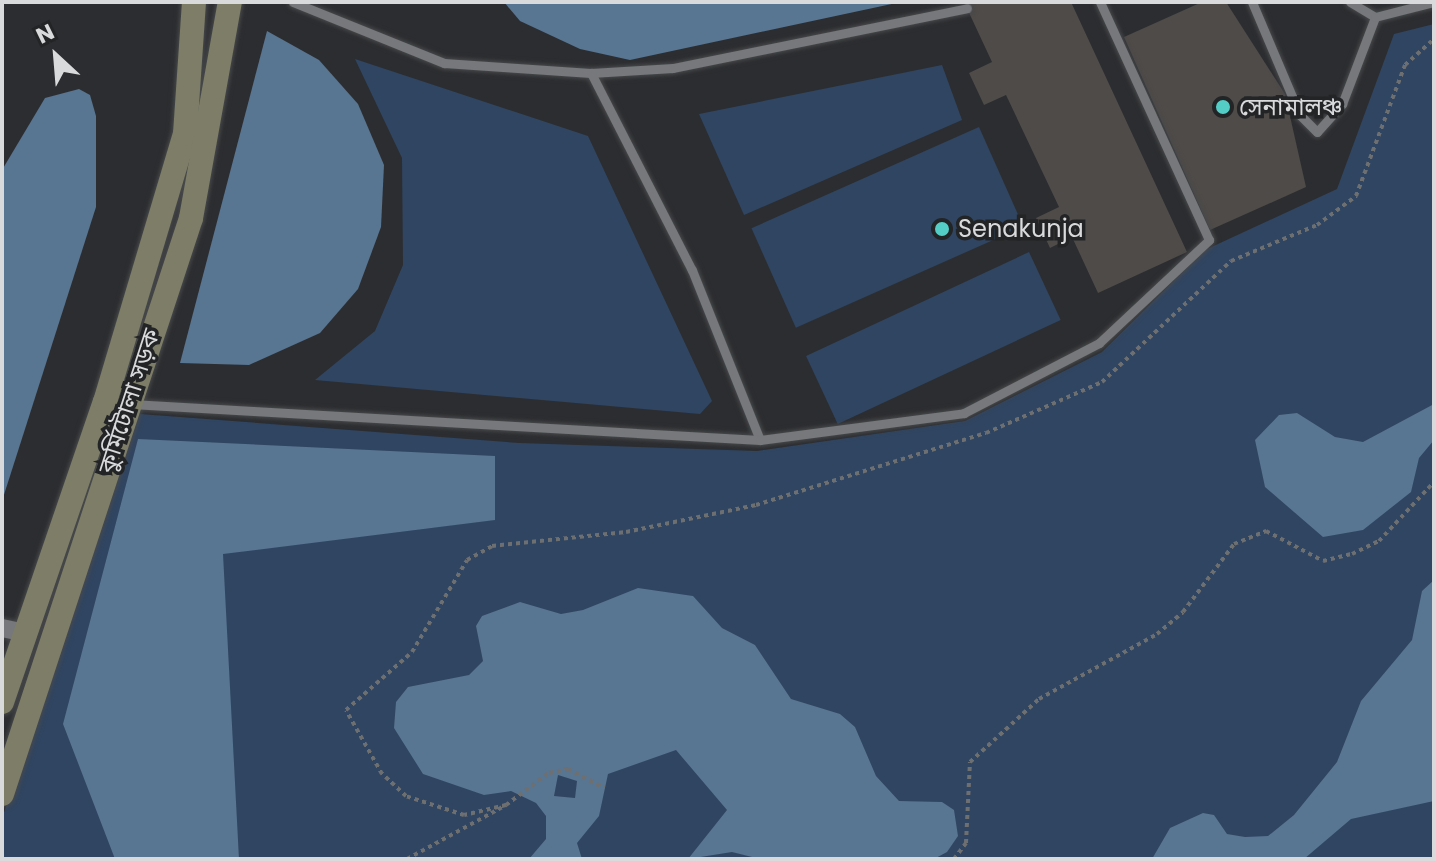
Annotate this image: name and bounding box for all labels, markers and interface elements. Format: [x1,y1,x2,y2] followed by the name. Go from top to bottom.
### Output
[16,16,96,96] north arrow
[31,16,59,52] text: N
[1239,93,1343,121] place label: সেনামালঞ্চ
[1214,98,1232,116] marker: সেনামালঞ্চ
[958,215,1084,243] place label: Senakunja
[933,220,951,238] marker: Senakunja
[92,325,166,477] street label: কুর্মিটোলা সড়ক

